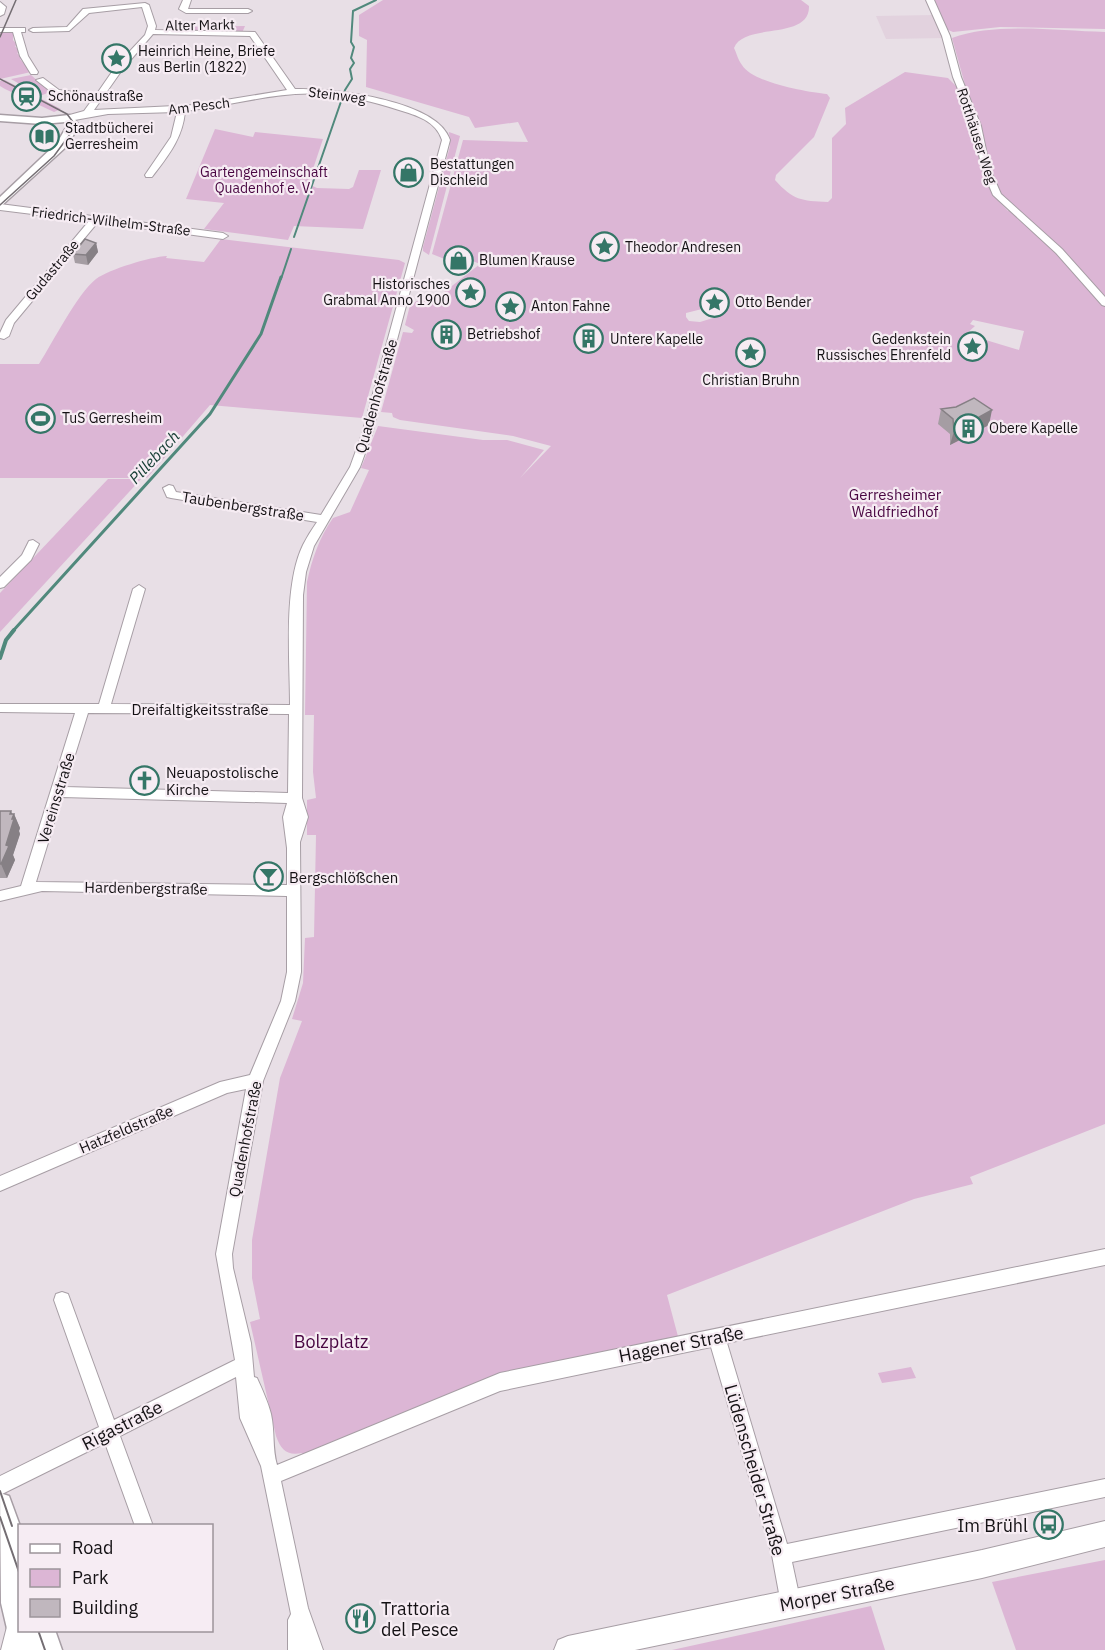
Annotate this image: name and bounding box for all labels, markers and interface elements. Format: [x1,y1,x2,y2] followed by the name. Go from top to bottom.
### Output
[165,15,235,35] street label: Alter Markt
[138,42,275,76] place label: Heinrich Heine, Briefe aus Berlin (1822)
[101,43,133,75] place icon: Heinrich Heine, Briefe aus Berlin (1822)
[11,80,43,112] station icon: Schönaustraße
[307,83,367,108] street label: Steinweg
[953,86,1001,187] street label: Rotthäuser Weg
[48,87,143,105] place label: Schönaustraße
[167,93,231,119] street label: Am Pesch
[65,119,154,153] place label: Stadtbücherei Gerresheim
[28,120,60,152] library icon: Stadtbücherei Gerresheim
[430,155,515,189] place label: Bestattungen Dischleid
[393,156,425,188] shop icon: Bestattungen Dischleid
[200,163,328,197] park label: Gartengemeinschaft Quadenhof e. V.
[30,202,192,240] street label: Friedrich-Wilhelm-Straße
[588,231,620,263] place icon: Theodor Andresen
[21,236,83,304] street label: Gudastraße
[625,238,741,256] place label: Theodor Andresen
[442,244,474,276] shop icon: Blumen Krause
[479,251,575,269] place label: Blumen Krause
[323,275,450,309] place label: Historisches Grabmal Anno 1900
[455,276,487,308] place icon: Historisches Grabmal Anno 1900
[698,286,730,318] place icon: Otto Bender
[494,290,526,322] place icon: Anton Fahne
[735,293,811,311] place label: Otto Bender
[531,297,611,315] place label: Anton Fahne
[430,318,462,350] building icon: Betriebshof
[573,323,605,355] building icon: Untere Kapelle
[467,325,541,343] place label: Betriebshof
[610,330,704,348] place label: Untere Kapelle
[817,330,951,364] place label: Gedenkstein Russisches Ehrenfeld
[956,331,988,363] place icon: Gedenkstein Russisches Ehrenfeld
[351,337,401,455] street label: Quadenhofstraße
[735,337,767,369] place icon: Christian Bruhn
[702,371,800,389] place label: Christian Bruhn
[25,402,57,434] sports icon: TuS Gerresheim
[62,409,162,427] place label: TuS Gerresheim
[952,412,984,444] building icon: Obere Kapelle
[989,419,1078,437] place label: Obere Kapelle
[124,426,184,488] water label: Pillebach
[849,485,942,521] park label: Gerresheimer Waldfriedhof
[181,487,305,525] street label: Taubenbergstraße
[131,700,269,719] street label: Dreifaltigkeitsstraße
[33,750,79,846] street label: Vereinsstraße
[166,763,279,799] place label: Neuapostolische Kirche
[129,765,161,797] church icon: Neuapostolische Kirche
[252,861,284,893] bar icon: Bergschlößchen
[289,868,398,887] place label: Bergschlößchen
[84,877,208,899] street label: Hardenbergstraße
[224,1079,266,1199] street label: Quadenhofstraße
[76,1101,176,1157] street label: Hatzfeldstraße
[617,1321,746,1367] street label: Hagener Straße
[294,1330,368,1353] park label: Bolzplatz
[719,1381,791,1559] street label: Lüdenscheider Straße
[78,1395,166,1455] street label: Rigastraße
[1033,1509,1065,1541] bus stop icon: Im Brühl
[957,1514,1028,1537] place label: Im Brühl
[18,1524,213,1632] legend
[72,1536,113,1559] text: Road
[72,1566,109,1589] text: Park
[777,1572,897,1616] street label: Morper Straße
[72,1596,139,1619] text: Building
[381,1597,459,1641] place label: Trattoria del Pesce
[344,1602,376,1634] restaurant icon: Trattoria del Pesce

